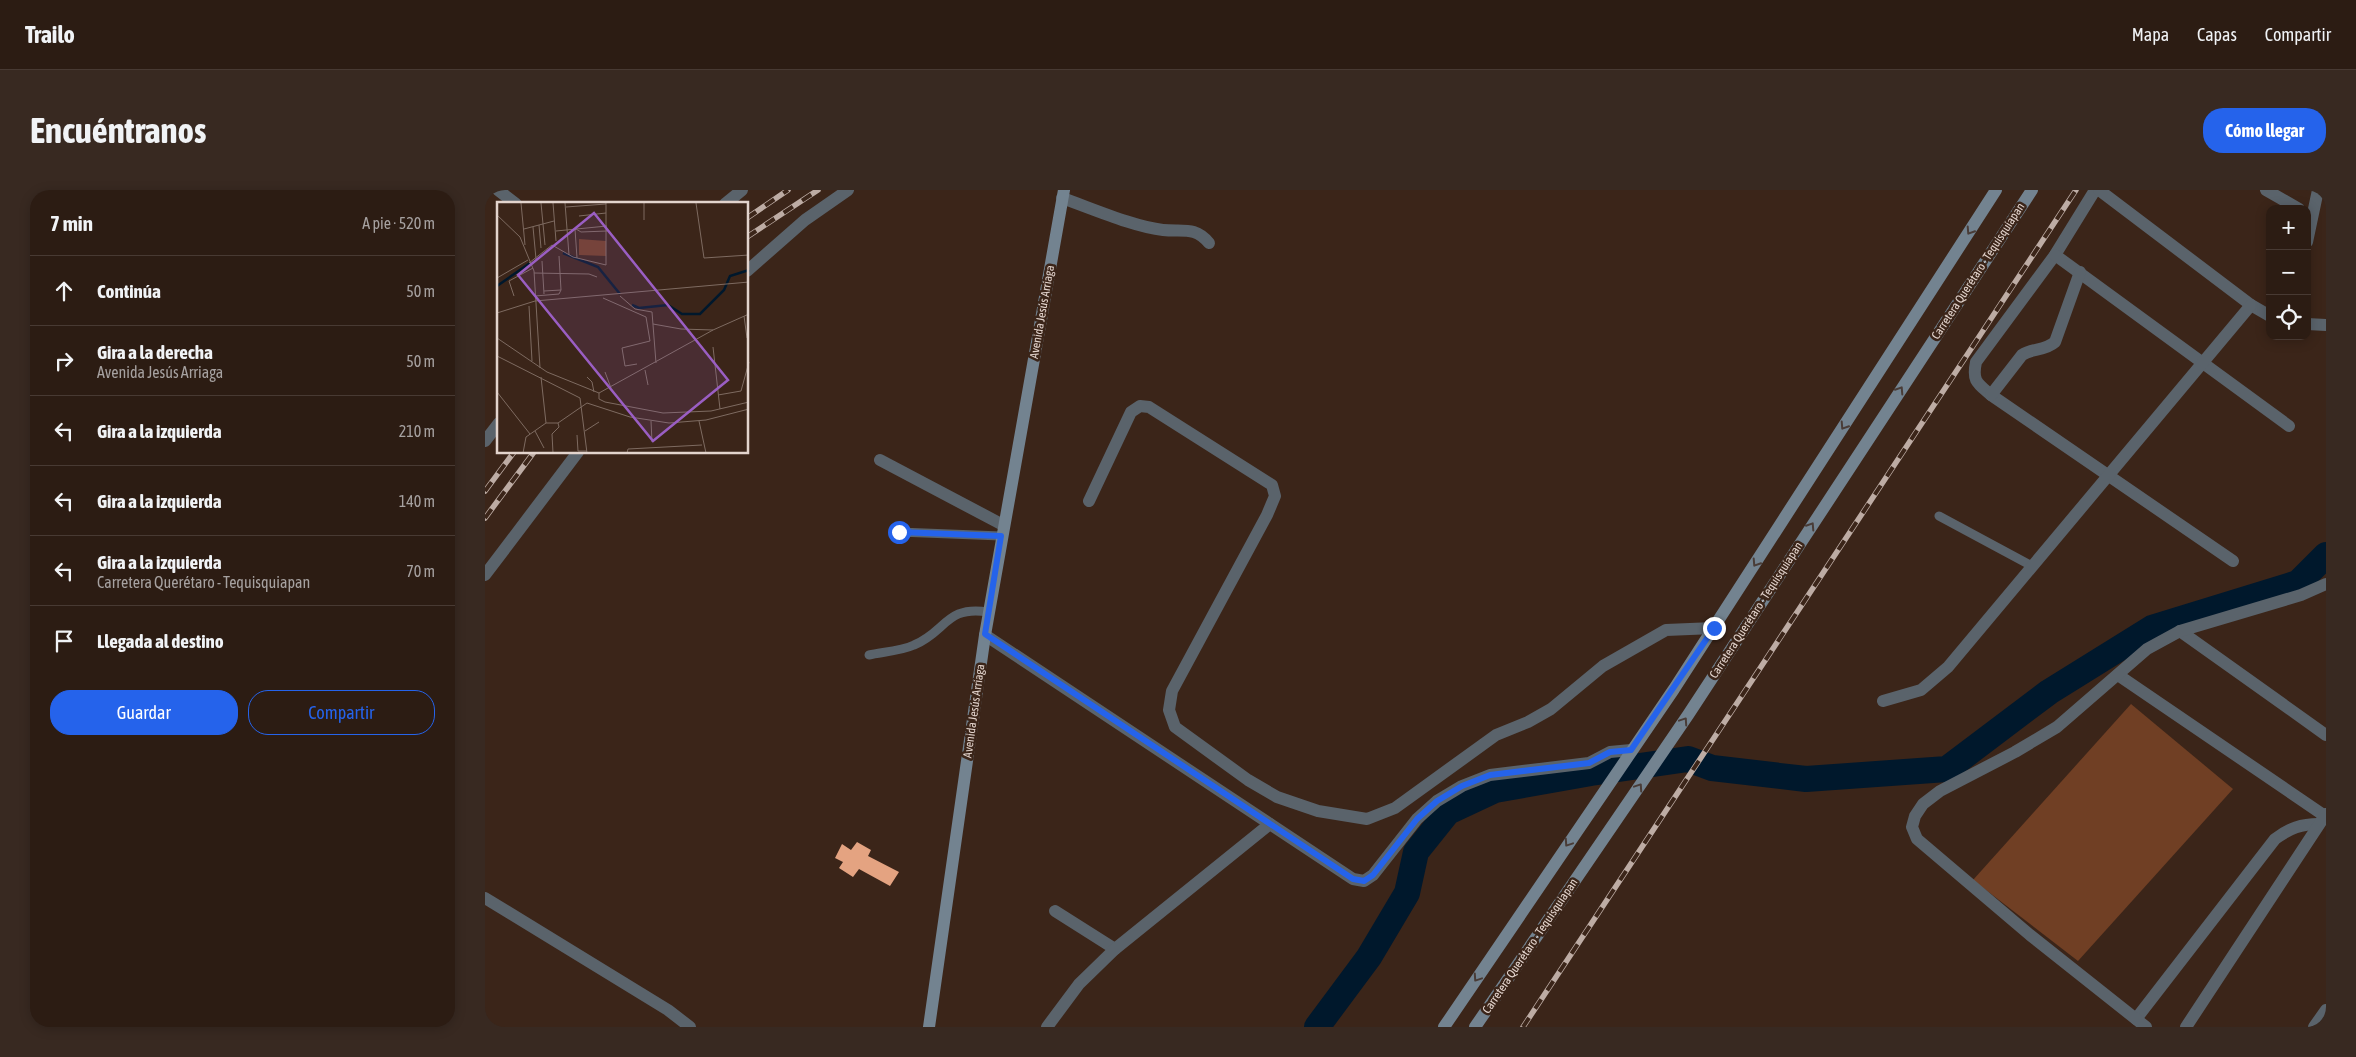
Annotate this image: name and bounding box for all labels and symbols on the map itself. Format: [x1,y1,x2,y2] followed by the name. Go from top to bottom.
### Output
[1929,200,2027,342] street label: Carretera Querétaro - Tequisquiapan
[497,202,749,454] inset map
[1966,226,1976,235] one-way arrow
[1027,264,1057,360] street label: Avenida Jesús Arriaga
[1894,386,1903,396] one-way arrow
[1841,421,1850,430] one-way arrow
[888,521,911,544] route start
[1805,522,1814,532] one-way arrow
[1707,539,1805,681] street label: Carretera Querétaro - Tequisquiapan
[1753,557,1762,567] one-way arrow
[1703,617,1726,640] route end
[960,663,988,759] street label: Avenida Jesús Arriaga
[1678,717,1687,726] one-way arrow
[1633,783,1642,792] one-way arrow
[1565,838,1574,847] one-way arrow
[1479,876,1581,1016] street label: Carretera Querétaro - Tequisquiapan
[1474,972,1483,982] one-way arrow

